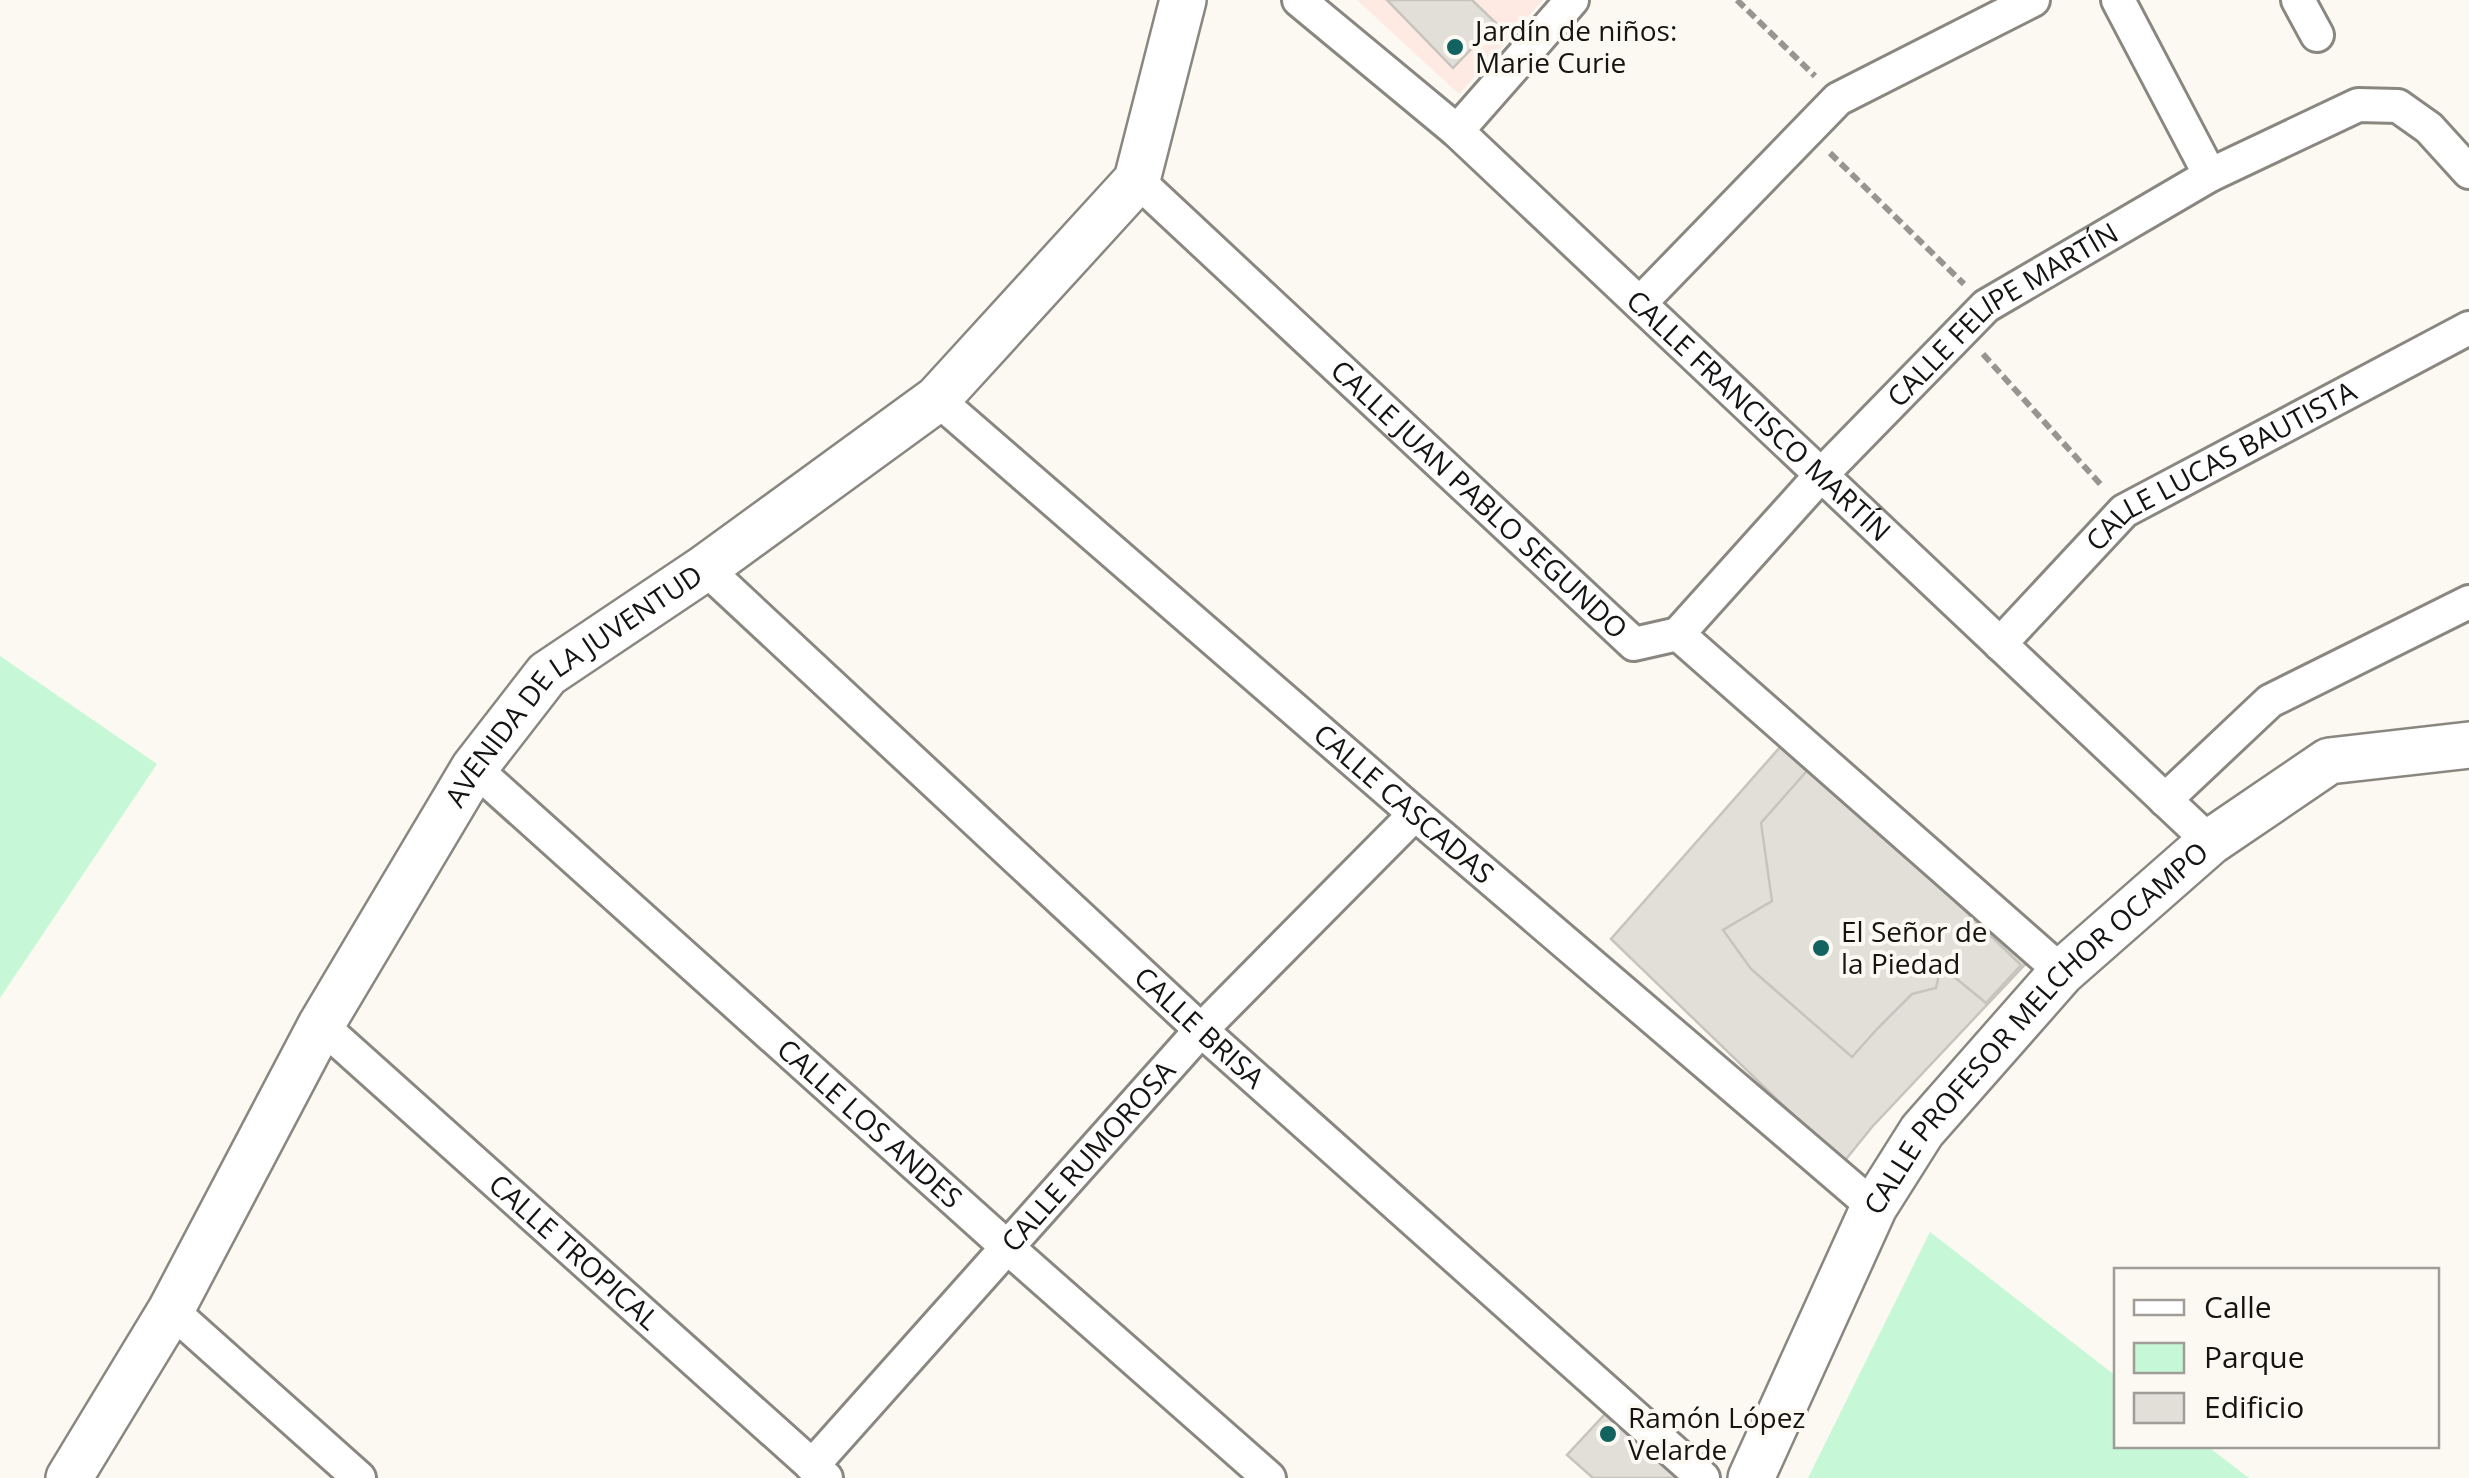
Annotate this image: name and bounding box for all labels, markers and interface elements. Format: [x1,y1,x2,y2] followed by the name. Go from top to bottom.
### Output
[1472,11,1677,81] place label: Jardín de niños: Marie Curie
[1444,36,1466,58] marker: Jardín de niños: Marie Curie
[1878,213,2125,415] street label: CALLE FELIPE MARTÍN
[1619,281,1900,549] street label: CALLE FRANCISCO MARTÍN
[1323,351,1636,647] street label: CALLE JUAN PABLO SEGUNDO
[2077,371,2363,558] street label: CALLE LUCAS BAUTISTA
[435,555,709,813] street label: AVENIDA DE LA JUVENTUD
[1306,715,1503,892] street label: CALLE CASCADAS
[1854,832,2216,1221] street label: CALLE PROFESOR MELCHOR OCAMPO
[1841,912,1988,982] place label: El Señor de la Piedad
[1810,937,1832,959] marker: El Señor de la Piedad
[1127,958,1273,1096] street label: CALLE BRISA
[770,1030,971,1216] street label: CALLE LOS ANDES
[992,1052,1183,1259] street label: CALLE RUMOROSA
[481,1165,668,1338] street label: CALLE TROPICAL
[2114,1268,2439,1448] legend
[2204,1286,2272,1327] text: Calle
[2204,1336,2305,1377] text: Parque
[2204,1386,2304,1427] text: Edificio
[1628,1398,1806,1468] place label: Ramón López Velarde
[1597,1423,1619,1445] marker: Ramón López Velarde

